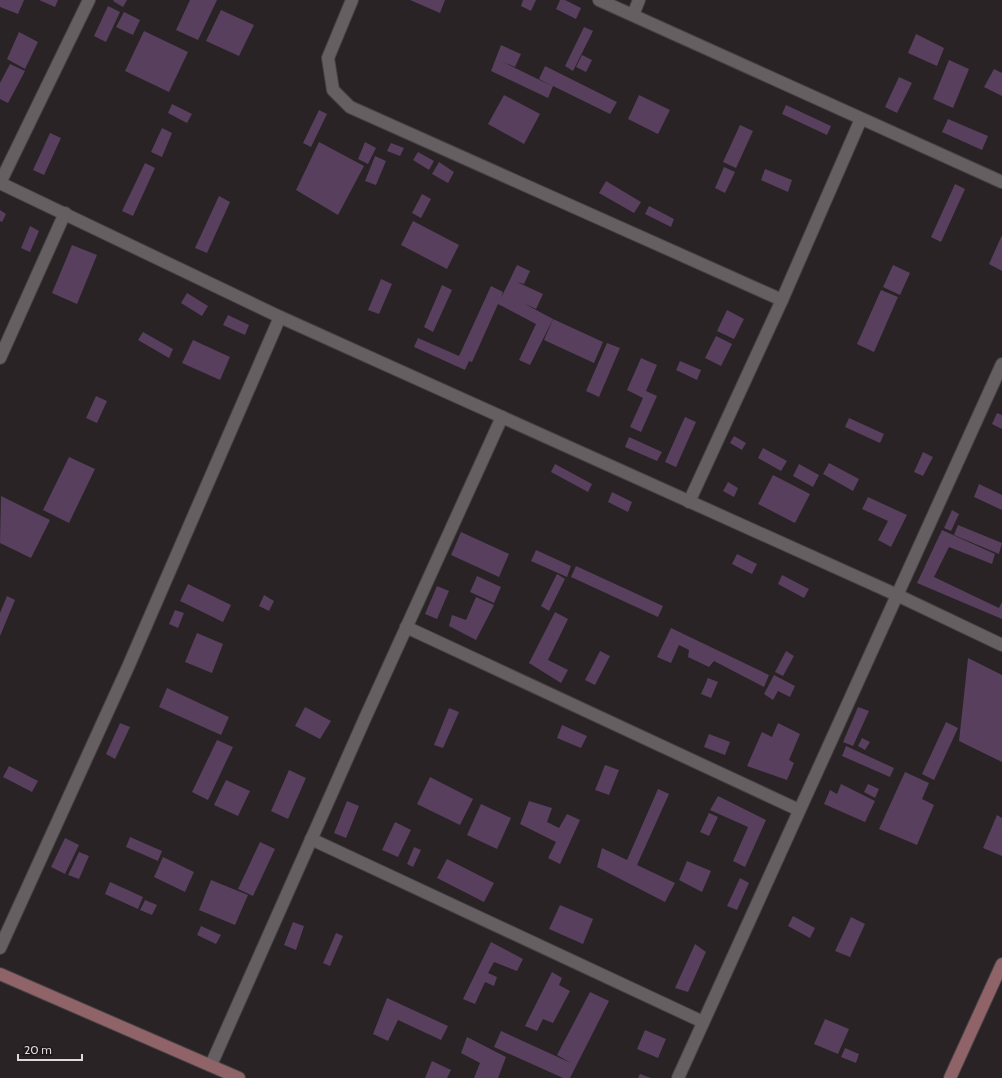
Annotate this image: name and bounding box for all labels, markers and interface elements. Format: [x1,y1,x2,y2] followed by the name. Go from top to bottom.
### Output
[18,1036,82,1062] scale bar
[24,1042,52,1057] text: 20 m

